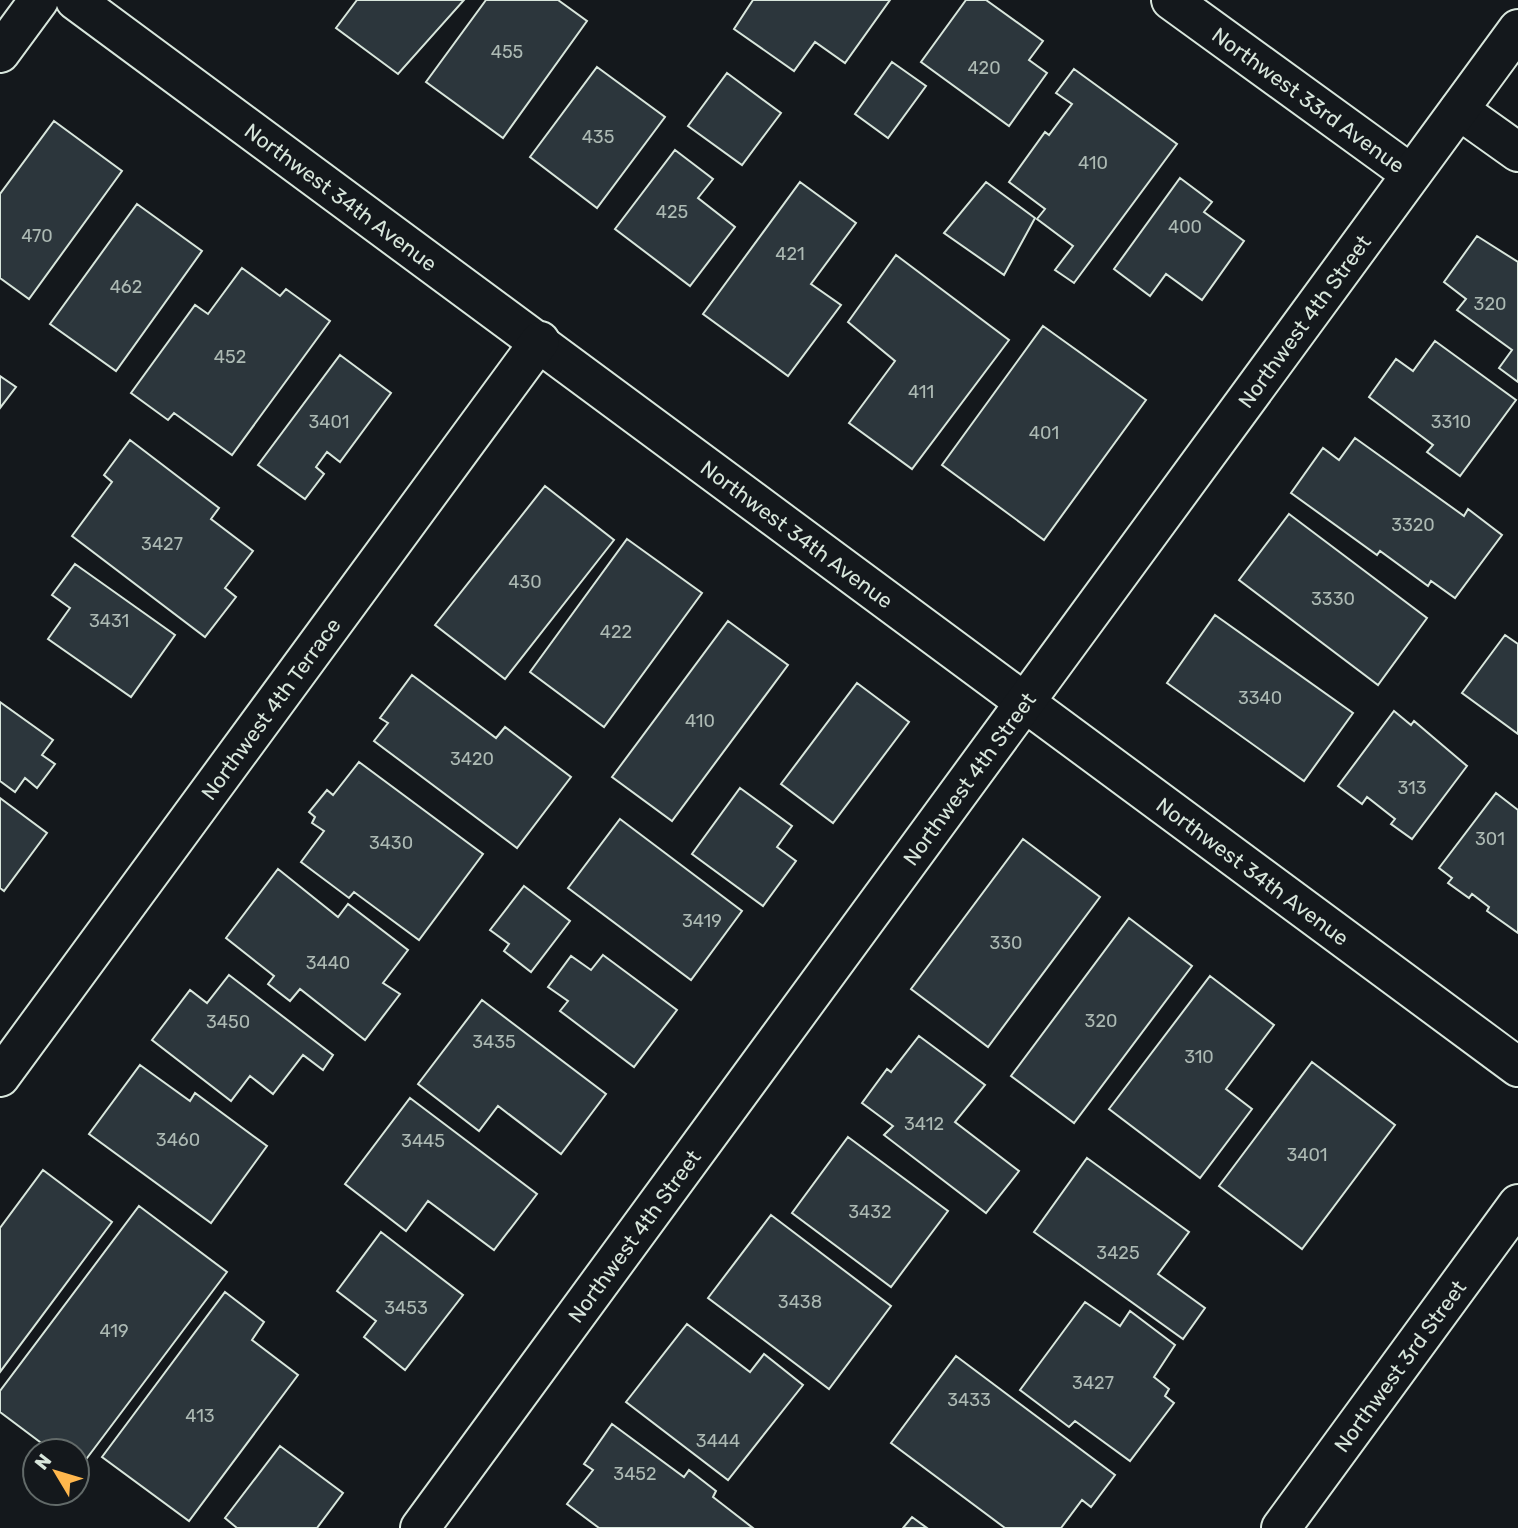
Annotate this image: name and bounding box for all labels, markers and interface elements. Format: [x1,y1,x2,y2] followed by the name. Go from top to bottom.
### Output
[1208,22,1410,178] street label: Northwest 33rd Avenue
[491,41,523,63] house number: 455
[967,57,1001,79] house number: 420
[240,118,442,276] street label: Northwest 34th Avenue
[582,126,614,148] house number: 435
[1078,152,1108,174] house number: 410
[656,201,688,223] house number: 425
[1168,216,1202,238] house number: 400
[21,225,53,247] house number: 470
[1233,230,1376,412] street label: Northwest 4th Street
[775,243,805,265] house number: 421
[110,276,142,298] house number: 462
[1474,293,1506,315] house number: 320
[214,346,246,368] house number: 452
[908,381,934,403] house number: 411
[308,411,350,433] house number: 3401
[1431,411,1471,433] house number: 3310
[1029,422,1059,444] house number: 401
[696,455,898,613] street label: Northwest 34th Avenue
[1391,514,1435,536] house number: 3320
[141,533,183,555] house number: 3427
[508,571,542,593] house number: 430
[1311,588,1355,610] house number: 3330
[89,610,129,632] house number: 3431
[195,613,345,804] street label: Northwest 4th Terrace
[600,621,632,643] house number: 422
[897,687,1040,870] street label: Northwest 4th Street
[1238,687,1282,709] house number: 3340
[685,710,715,732] house number: 410
[450,748,494,770] house number: 3420
[1397,777,1427,799] house number: 313
[1152,792,1354,950] street label: Northwest 34th Avenue
[1475,828,1505,850] house number: 301
[369,832,413,854] house number: 3430
[682,910,722,932] house number: 3419
[989,932,1023,954] house number: 330
[306,952,350,974] house number: 3440
[1085,1010,1117,1032] house number: 320
[206,1011,250,1033] house number: 3450
[472,1031,516,1053] house number: 3435
[1184,1046,1214,1068] house number: 310
[904,1113,944,1135] house number: 3412
[156,1129,200,1151] house number: 3460
[401,1130,445,1152] house number: 3445
[1286,1144,1328,1166] house number: 3401
[562,1145,705,1327] street label: Northwest 4th Street
[848,1201,892,1223] house number: 3432
[1096,1242,1140,1264] house number: 3425
[1329,1275,1471,1457] street label: Northwest 3rd Street
[778,1291,822,1313] house number: 3438
[384,1297,428,1319] house number: 3453
[99,1320,129,1342] house number: 419
[1072,1372,1114,1394] house number: 3427
[947,1389,991,1411] house number: 3433
[185,1405,215,1427] house number: 413
[696,1430,740,1452] house number: 3444
[21,1437,91,1507] north arrow
[30,1449,56,1474] text: N
[613,1463,657,1485] house number: 3452

